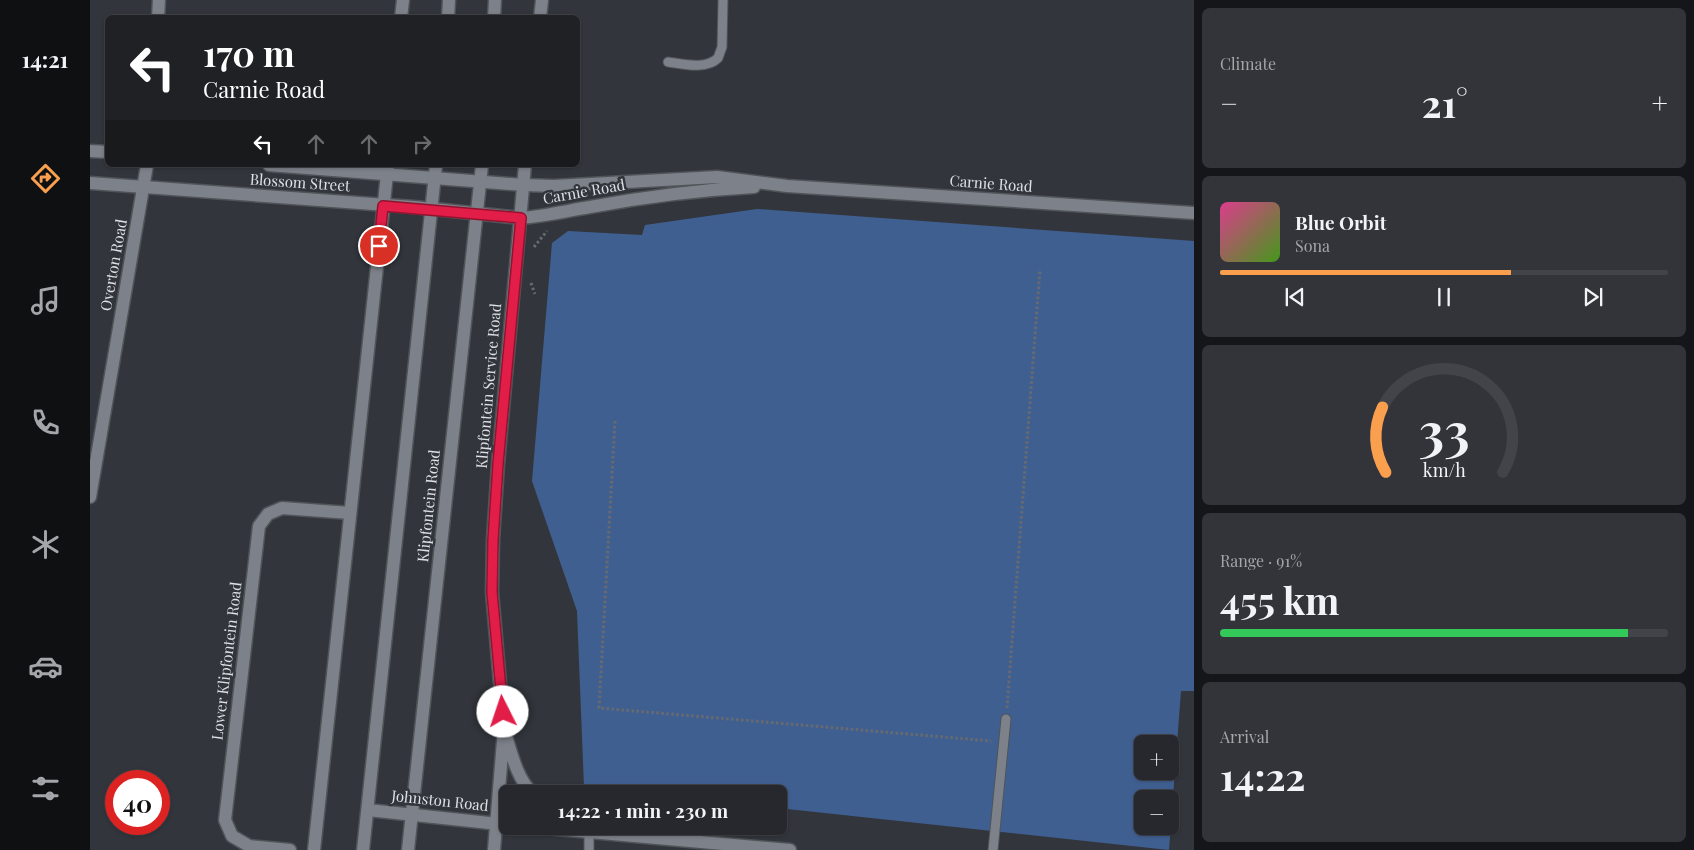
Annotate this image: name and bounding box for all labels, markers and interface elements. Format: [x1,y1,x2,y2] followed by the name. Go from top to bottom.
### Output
[203,29,295,76] text: 170 m
[120,35,185,100] icon: left
[22,44,68,74] text: 14:21
[1220,53,1276,74] text: Climate
[203,74,325,104] text: Carnie Road
[1422,77,1468,128] text: 21°
[1220,84,1238,121] text: −
[1652,84,1668,121] text: +
[249,130,277,158] icon: left
[302,130,330,158] icon: ahead
[355,130,383,158] icon: ahead
[408,130,436,158] icon: right
[28,161,63,196] icon: directions
[249,169,352,196] street label: Blossom Street
[949,170,1034,196] street label: Carnie Road
[541,174,627,208] street label: Carnie Road
[1295,209,1386,235] text: Blue Orbit
[95,217,131,312] street label: Overton Road
[358,225,400,267] pin
[365,232,393,260] icon: arrive
[1295,235,1330,256] text: Sona
[28,283,63,318] icon: music
[1281,283,1309,311] icon: previous
[1430,283,1458,311] icon: pause
[1579,283,1607,311] icon: next
[471,302,505,469] street label: Klipfontein Service Road
[1419,395,1469,464] text: 33
[28,405,63,440] icon: phone
[412,448,444,563] street label: Klipfontein Road
[1423,458,1466,481] text: km/h
[28,527,63,562] icon: climate
[1220,550,1302,571] text: Range · 91%
[1220,574,1339,625] text: 455 km
[206,580,246,741] street label: Lower Klipfontein Road
[28,649,63,684] icon: car
[476,685,528,737] position arrow
[1220,726,1269,747] text: Arrival
[1134,735,1179,835] map controls
[1134,735,1179,780] button: +
[1220,750,1305,801] text: 14:22
[105,770,170,835] speed limit sign: 40
[28,771,63,806] icon: filters
[390,785,490,815] street label: Johnston Road
[1134,790,1179,835] button: −
[558,797,728,823] text: 14:22 · 1 min · 230 m

